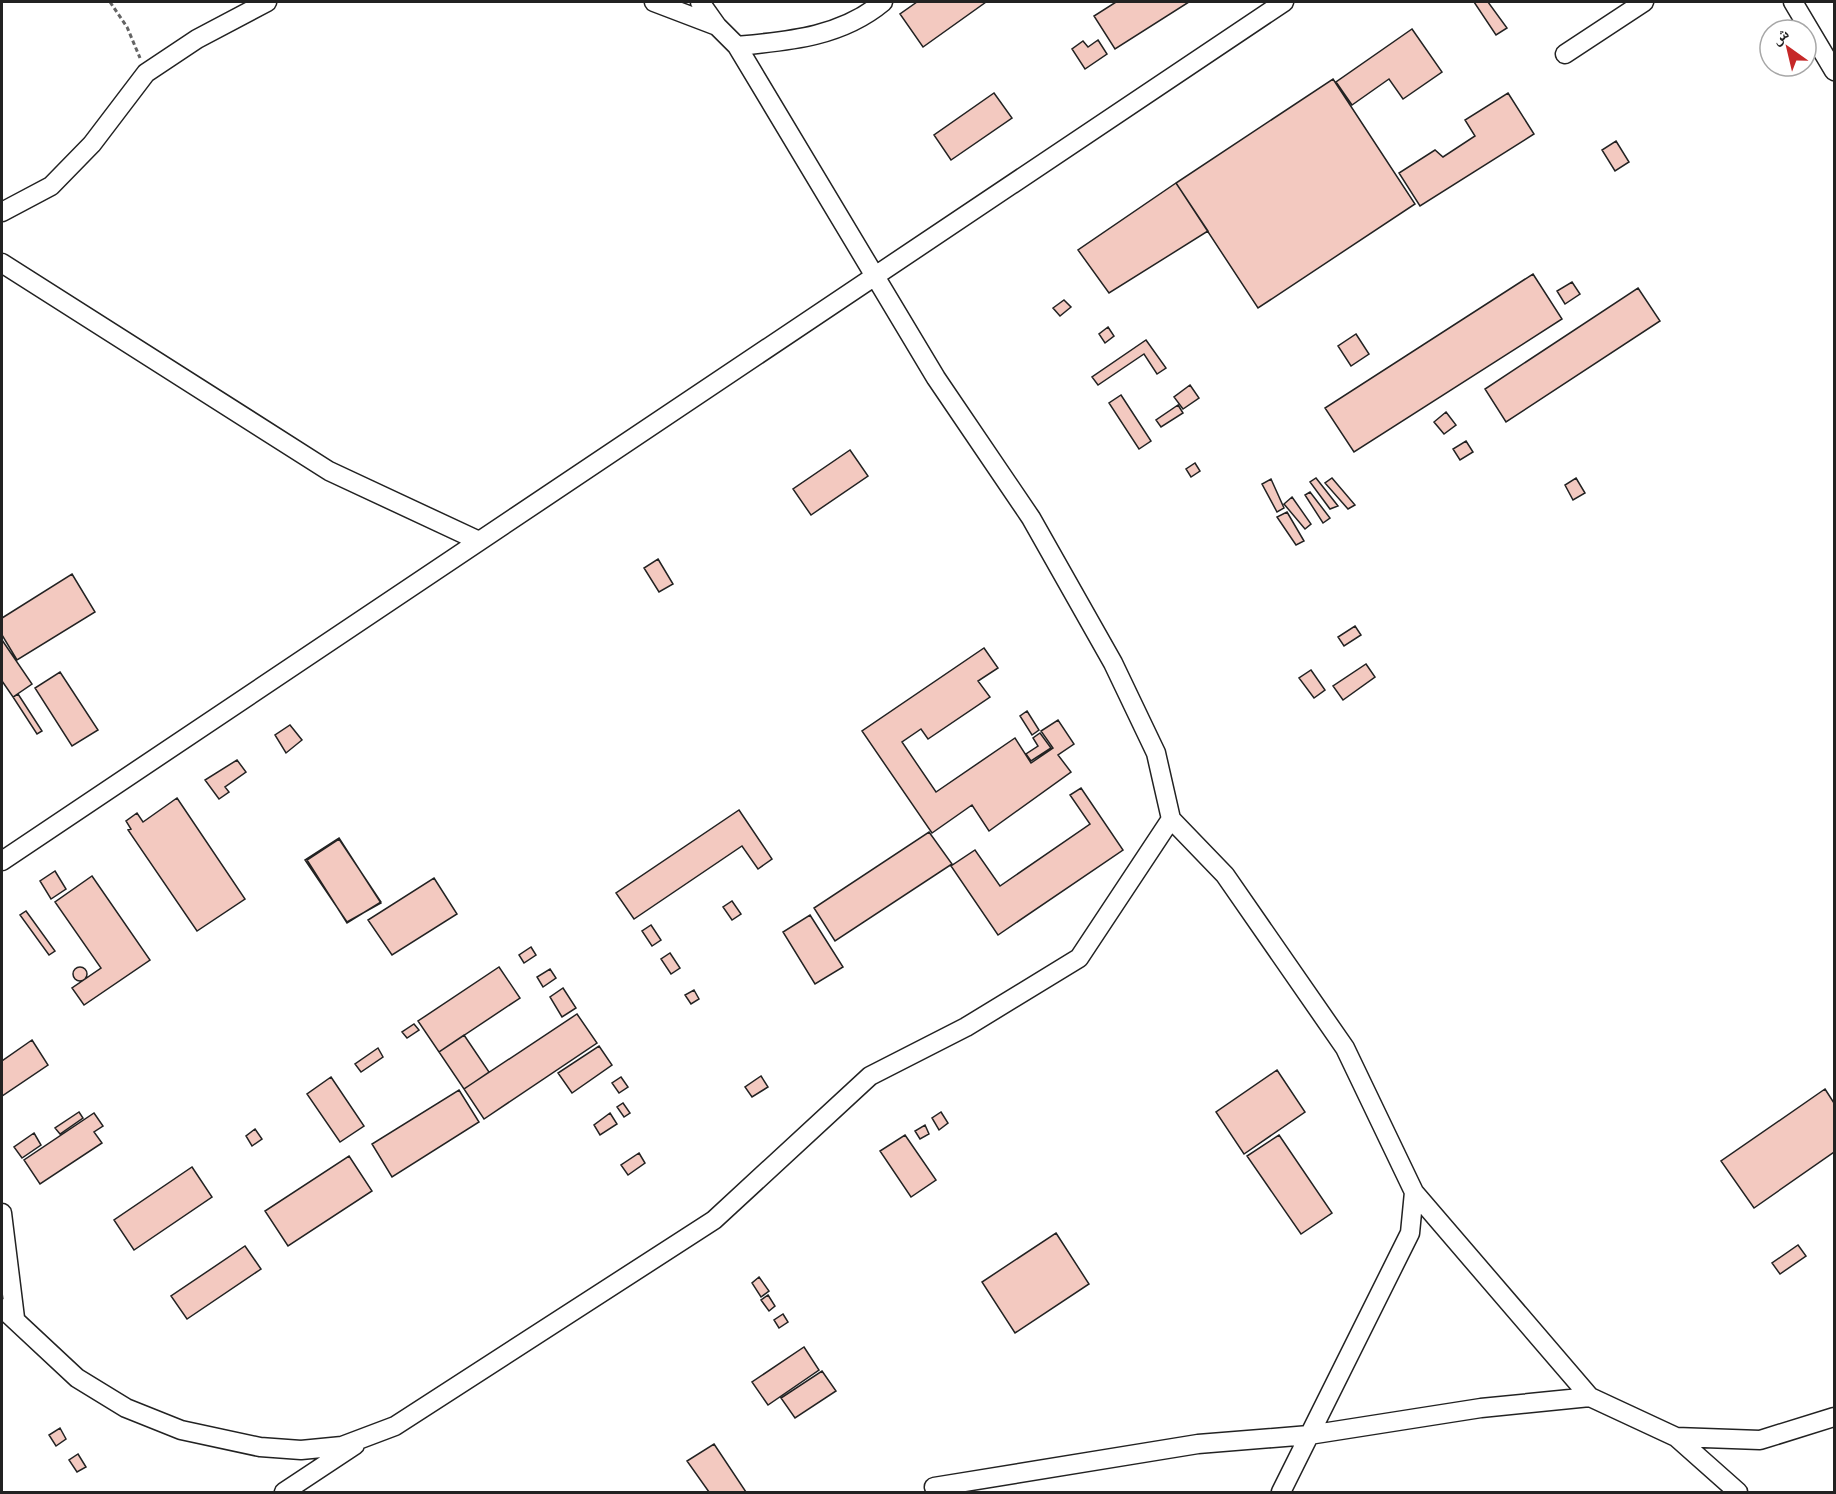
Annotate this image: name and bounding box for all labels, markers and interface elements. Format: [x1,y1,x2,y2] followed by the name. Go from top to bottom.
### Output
[1758,18,1818,78] north arrow
[1768,23,1792,49] text: ش

